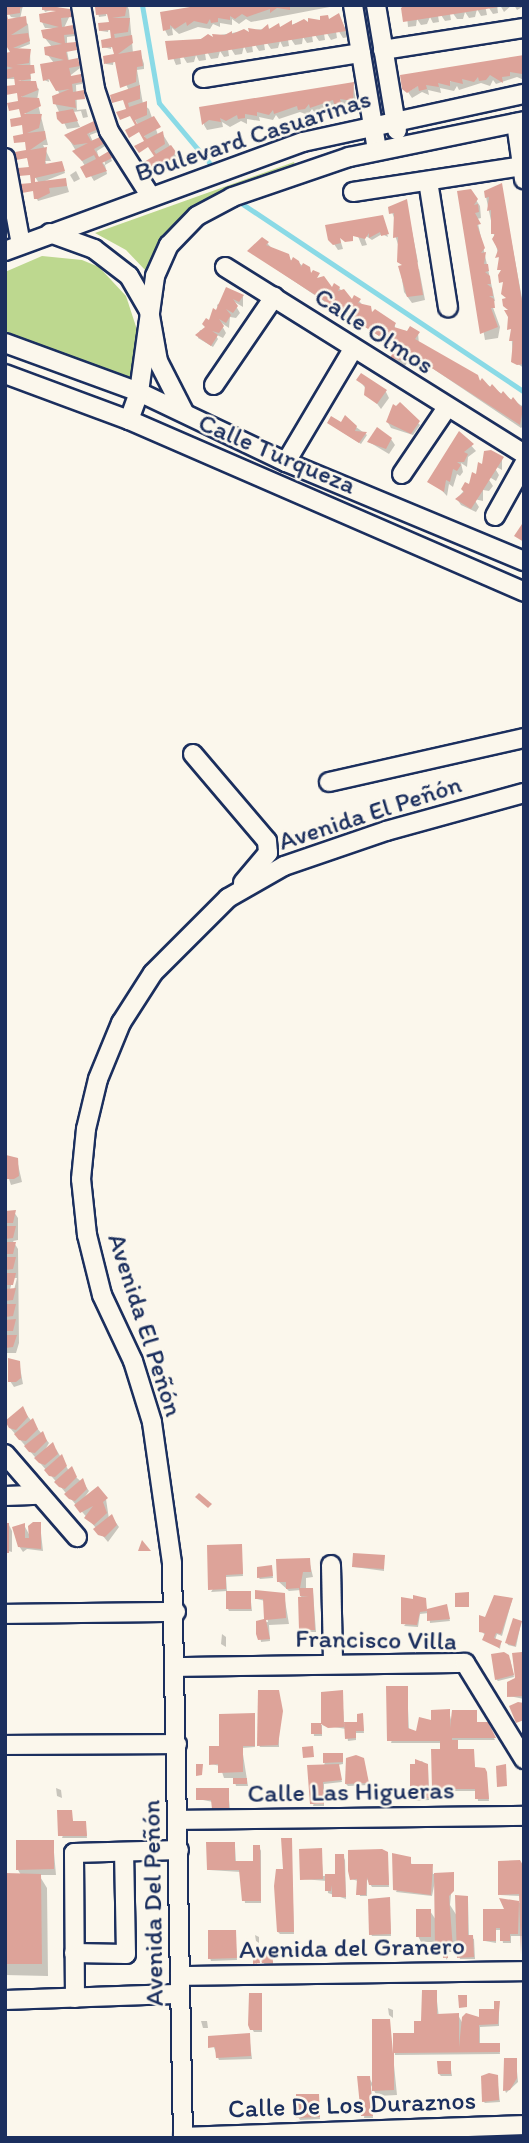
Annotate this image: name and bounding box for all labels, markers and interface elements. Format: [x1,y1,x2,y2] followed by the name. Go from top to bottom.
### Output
[131,83,375,189] street label: Boulevard Casuarinas
[309,281,439,381] street label: Calle Olmos
[194,407,360,501] street label: Calle Turqueza
[274,769,466,857] street label: Avenida El Peñón
[101,1229,189,1421] street label: Avenida El Peñón
[295,1623,457,1657] street label: Francisco Villa
[247,1775,455,1809] street label: Calle Las Higueras
[136,1799,170,2007] street label: Avenida Del Peñón
[239,1930,465,1966] street label: Avenida del Granero
[227,2085,477,2125] street label: Calle De Los Duraznos

